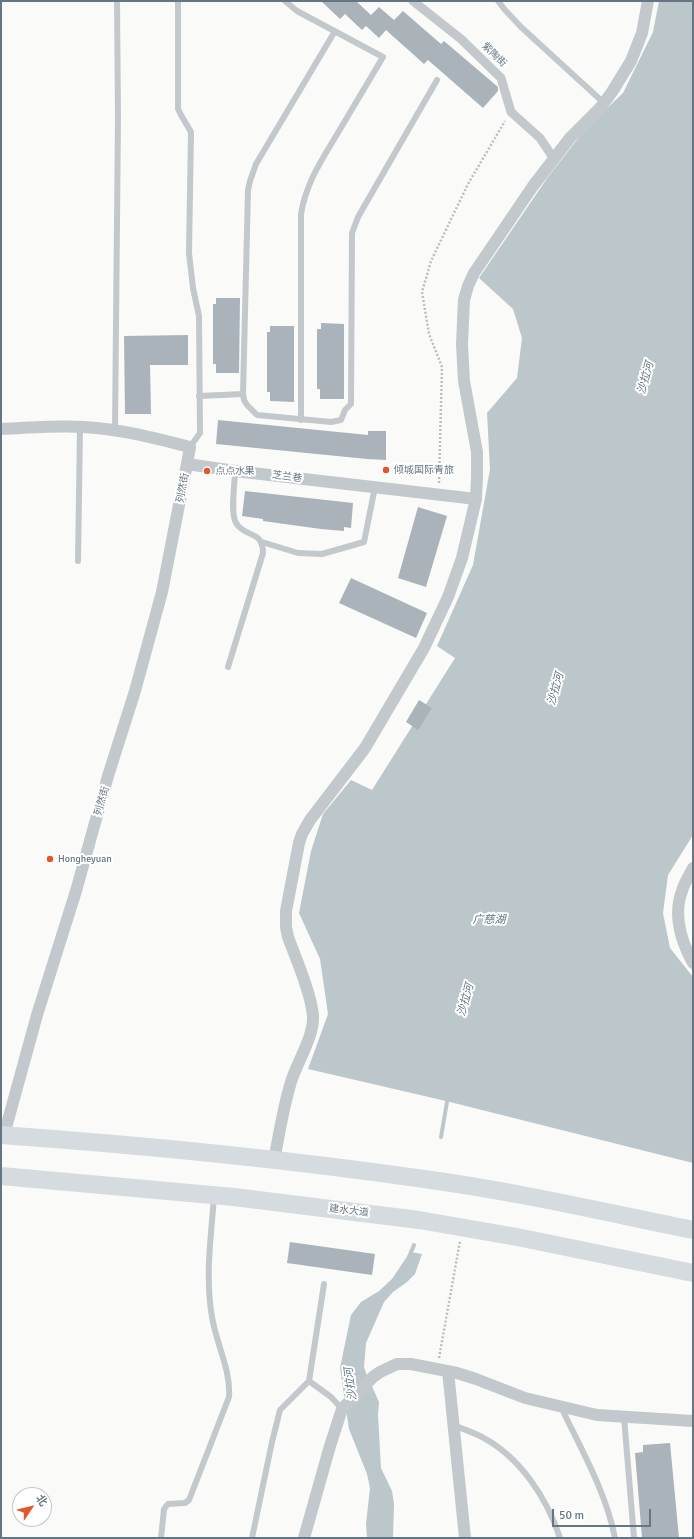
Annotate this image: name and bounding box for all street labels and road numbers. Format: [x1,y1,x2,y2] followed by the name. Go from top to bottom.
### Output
[479,40,509,70] street label: 紫陶街
[271,469,303,485] street label: 芝兰巷
[174,472,192,504] street label: 列然街
[92,785,112,817] street label: 列然街
[328,1203,370,1219] street label: 建水大道

